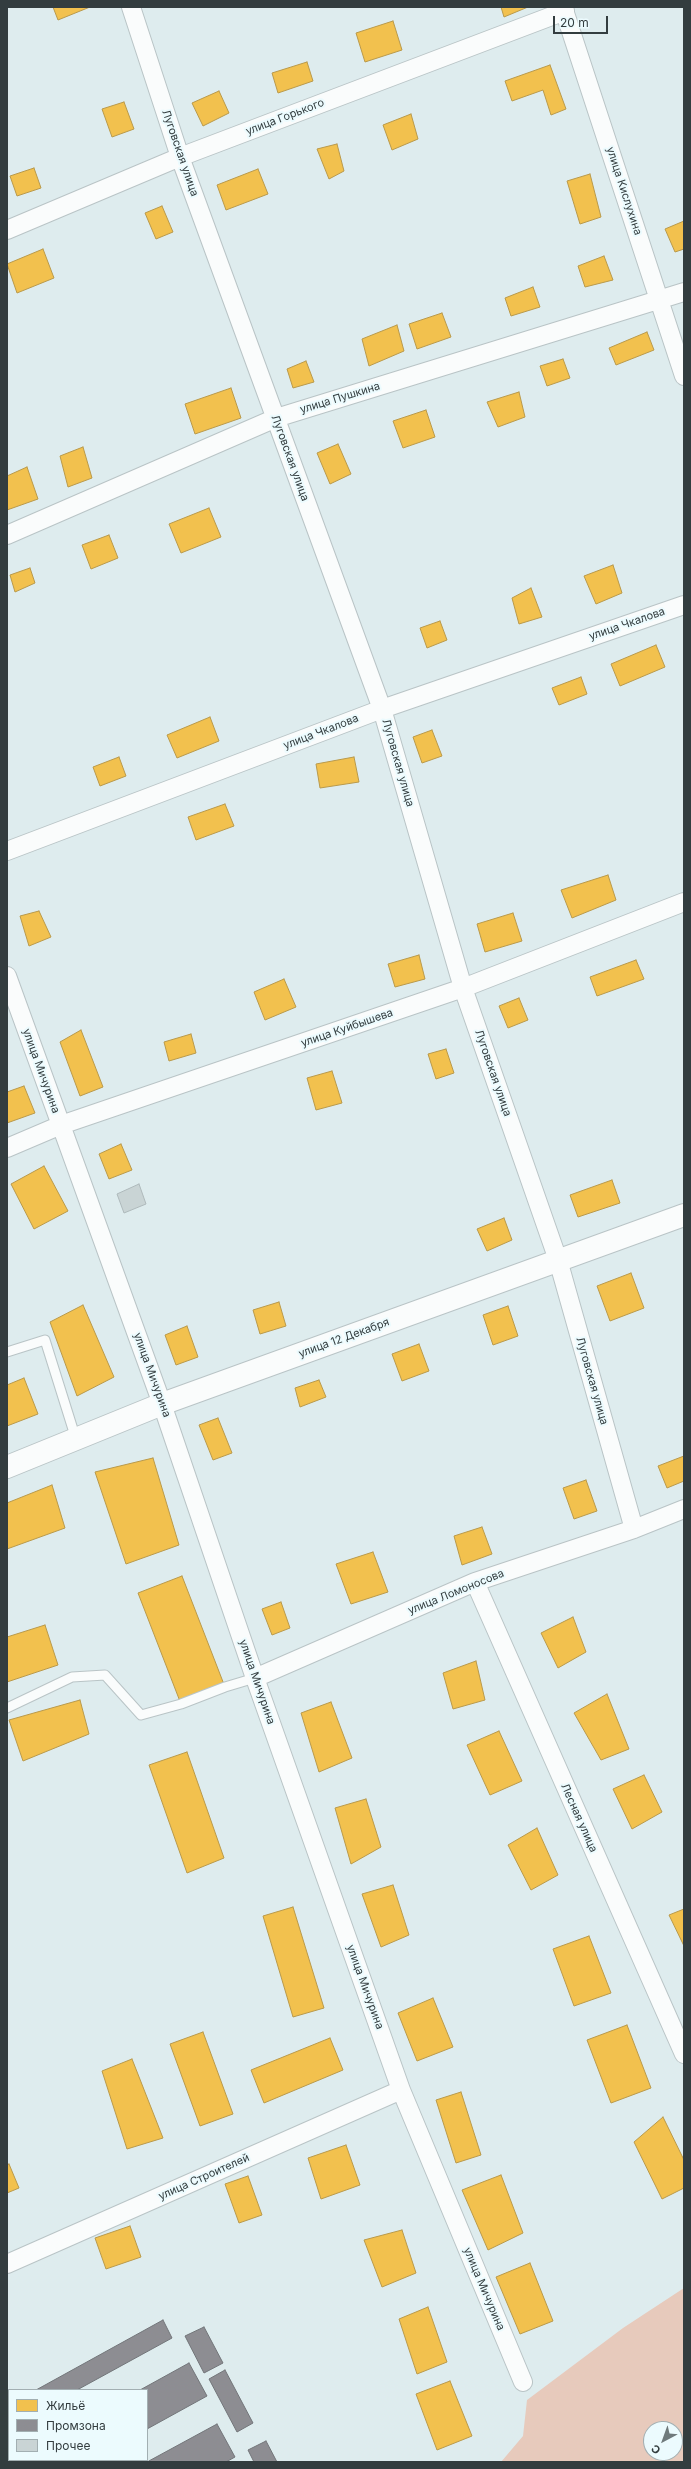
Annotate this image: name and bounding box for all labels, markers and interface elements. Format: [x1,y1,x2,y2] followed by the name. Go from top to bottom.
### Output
[555,8,610,34] scale bar
[560,15,589,30] text: 20 m
[244,96,326,138] street label: улица Горького
[159,108,201,198] street label: Луговская улица
[603,145,645,237] street label: улица Кислухина
[298,380,382,416] street label: улица Пушкина
[268,413,312,503] street label: Луговская улица
[587,605,667,643] street label: улица Чкалова
[282,712,360,752] street label: улица Чкалова
[379,718,417,808] street label: Луговская улица
[299,1006,395,1050] street label: улица Куйбышева
[20,1027,62,1115] street label: улица Мичурина
[472,1028,514,1118] street label: Луговская улица
[297,1315,391,1361] street label: улица 12 Декабря
[131,1331,173,1419] street label: улица Мичурина
[573,1336,611,1426] street label: Луговская улица
[406,1567,506,1617] street label: улица Ломоносова
[236,1638,278,1726] street label: улица Мичурина
[558,1781,600,1855] street label: Лесная улица
[344,1943,386,2031] street label: улица Мичурина
[156,2151,252,2203] street label: улица Строителей
[461,2245,507,2333] street label: улица Мичурина
[8,2389,148,2461] legend
[46,2398,85,2413] text: Жильё
[46,2418,106,2433] text: Промзона
[643,2421,683,2461] north arrow
[46,2438,91,2453] text: Прочее
[648,2441,663,2457] text: С

